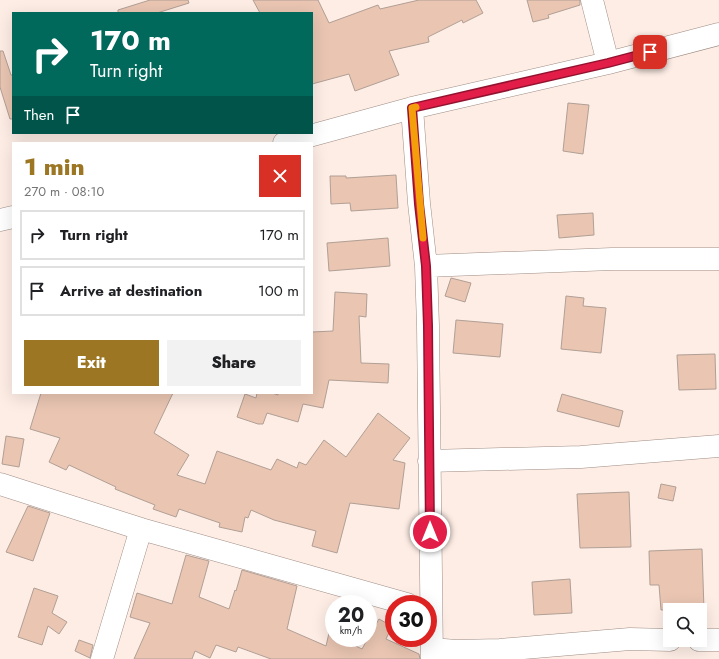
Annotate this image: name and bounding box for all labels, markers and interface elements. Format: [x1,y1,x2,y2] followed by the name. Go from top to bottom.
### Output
[90,20,171,61] text: 170 m
[24,28,76,80] icon: right
[633,35,667,69] pin
[639,41,661,63] icon: arrive
[90,58,162,84] text: Turn right
[24,104,54,126] text: Then
[62,104,84,126] icon: arrive
[24,149,85,184] text: 1 min
[259,155,301,197] button: close
[24,182,104,201] text: 270 m · 08:10
[26,224,48,246] icon: right
[60,224,128,246] text: Turn right
[259,224,299,246] text: 170 m
[26,280,48,302] icon: arrive
[60,280,202,302] text: Arrive at destination
[258,280,299,302] text: 100 m
[24,340,159,386] button: Exit
[167,340,301,386] button: Share
[409,511,451,553] position arrow
[385,595,437,647] speed limit sign: 30
[338,601,364,630] text: 20
[663,603,707,647] map controls
[663,603,707,647] button: search
[340,623,362,638] text: km/h

